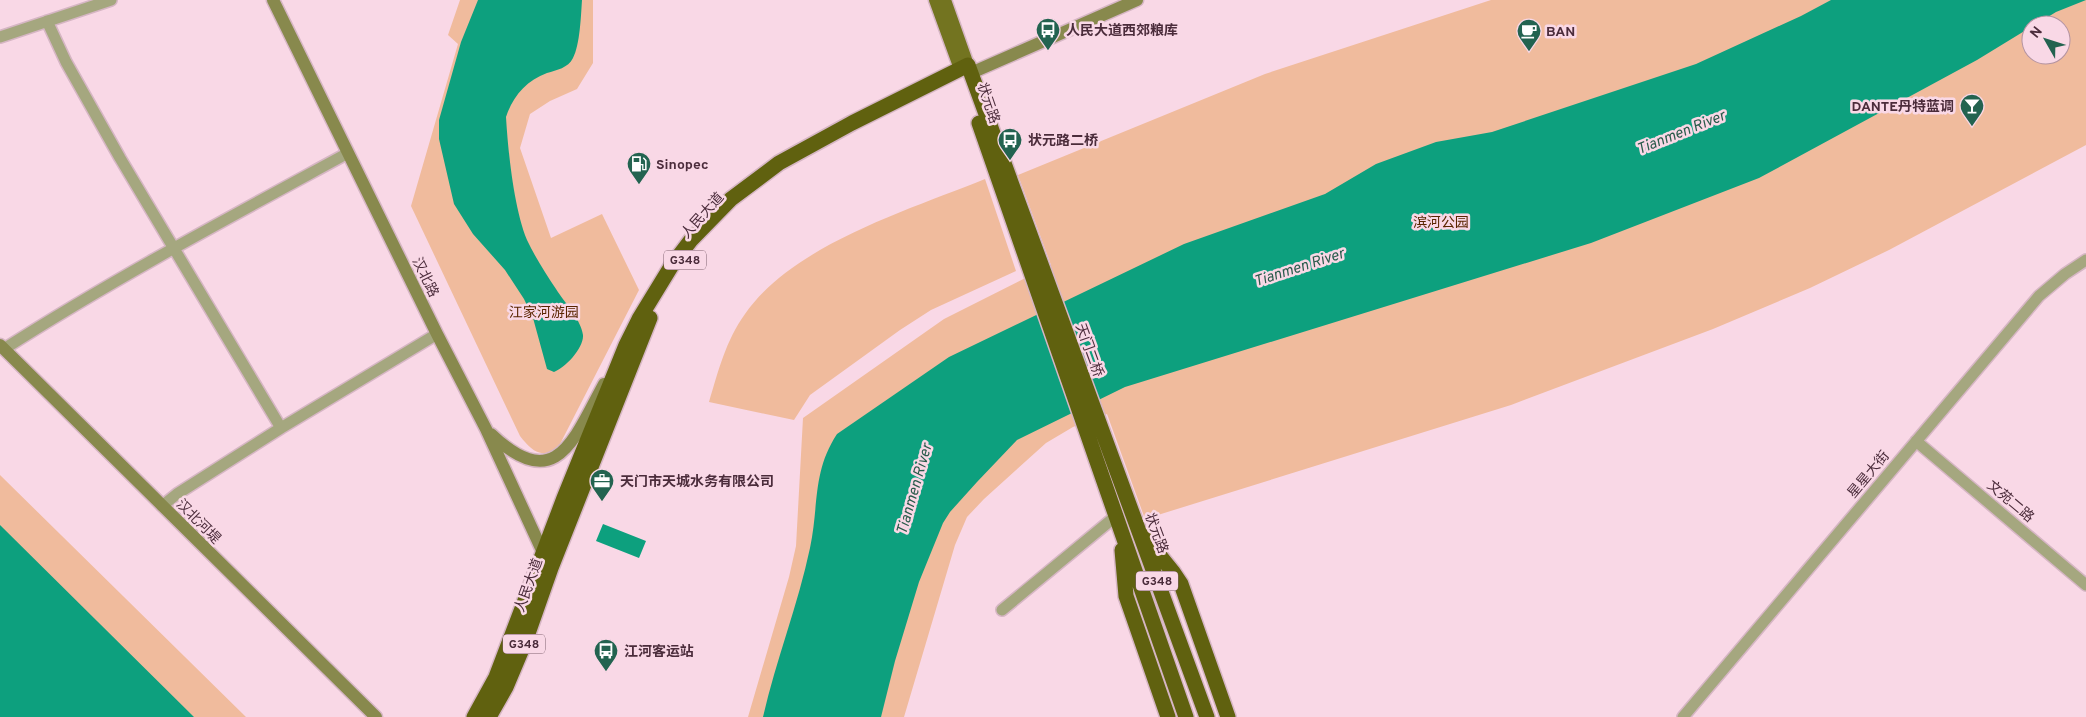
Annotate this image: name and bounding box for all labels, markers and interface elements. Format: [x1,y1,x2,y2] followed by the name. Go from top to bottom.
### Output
[2021,15,2071,65] north arrow
[1035,17,1061,51] bus stop icon: 人民大道西郊粮库
[1516,18,1542,52] cafe icon: BAN
[1066,22,1178,40] place label: 人民大道西郊粮库
[1546,24,1575,41] place label: BAN
[2027,24,2047,42] text: N
[973,81,1003,126] street label: 状元路
[1959,93,1985,127] bar icon: DANTE丹特蓝调
[1852,99,1954,116] place label: DANTE丹特蓝调
[1634,107,1730,160] water label: Tianmen River
[997,127,1023,161] bus stop icon: 状元路二桥
[1028,132,1098,150] place label: 状元路二桥
[626,151,652,185] fuel station icon: Sinopec
[656,157,709,174] place label: Sinopec
[678,190,728,242] street label: 人民大道
[1413,215,1469,232] park label: 滨河公园
[1252,244,1348,292] water label: Tianmen River
[664,250,706,270] road number: G348
[408,255,442,300] street label: 汉北路
[509,304,579,322] park label: 江家河游园
[1071,321,1106,380] street label: 天门二桥
[893,440,938,537] water label: Tianmen River
[1845,448,1894,502] street label: 星星大街
[589,468,615,502] office icon: 天门市天城水务有限公司
[620,473,774,491] place label: 天门市天城水务有限公司
[1983,478,2037,527] street label: 文苑二路
[172,496,224,548] street label: 汉北河堤
[1140,511,1172,556] street label: 状元路
[512,556,547,615] street label: 人民大道
[1136,572,1178,590] road number: G348
[503,634,545,654] road number: G348
[593,638,619,672] bus stop icon: 江河客运站
[624,643,694,661] place label: 江河客运站

